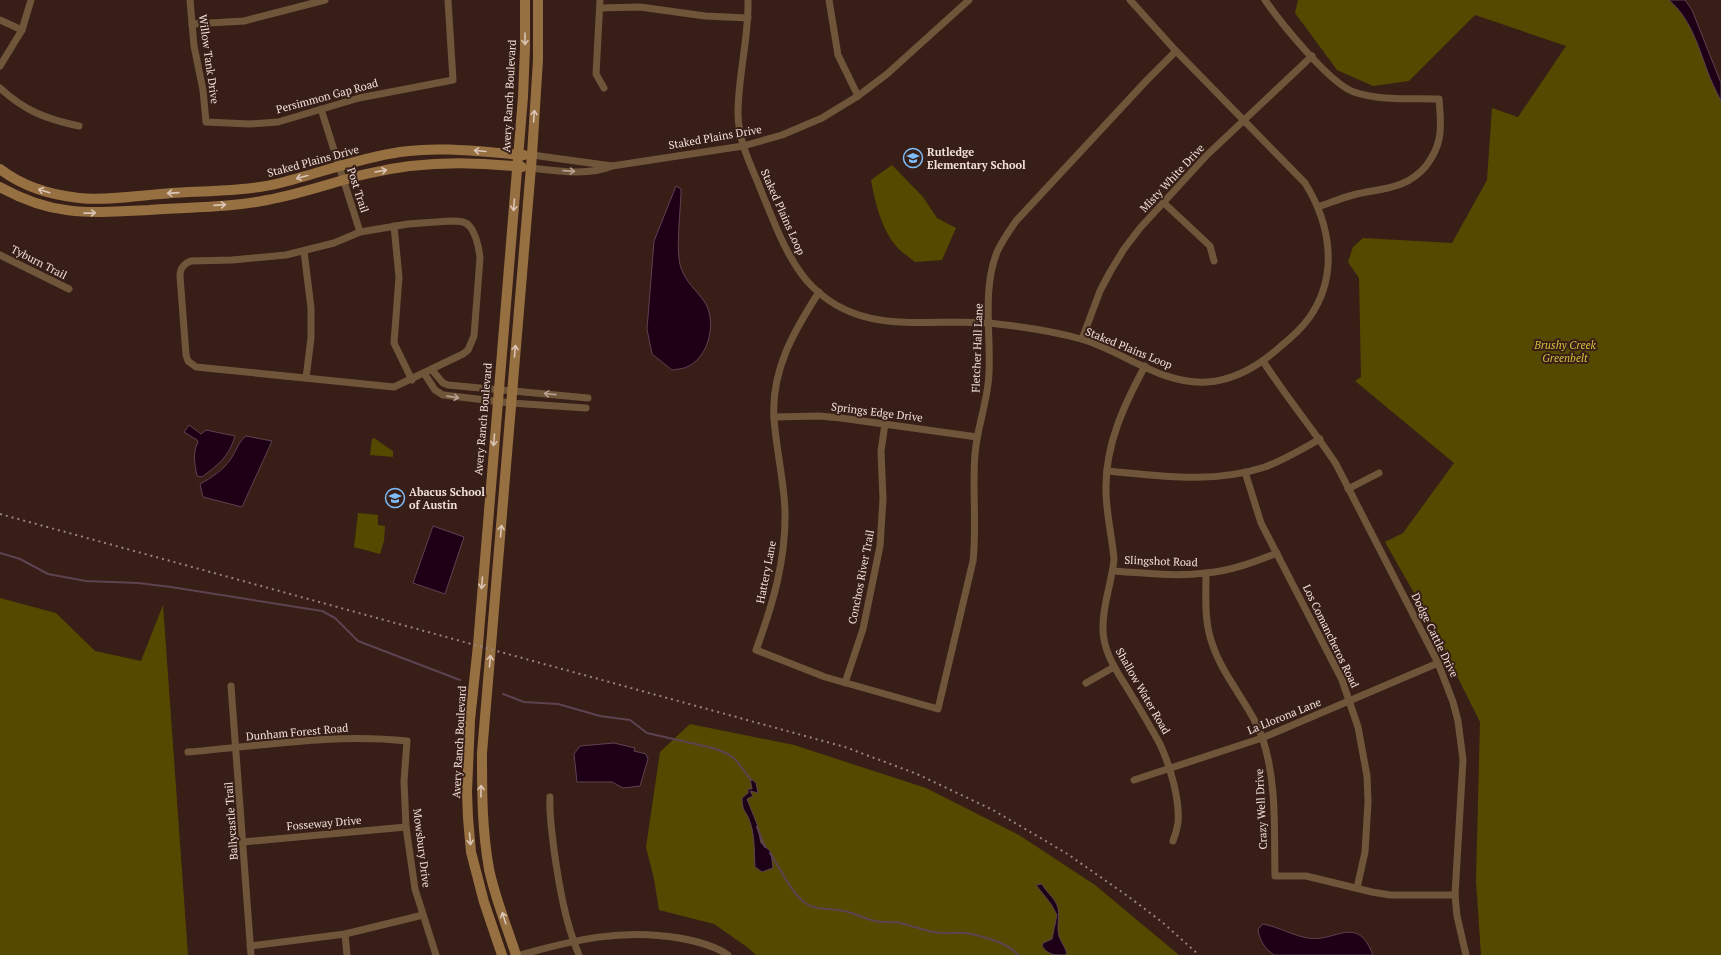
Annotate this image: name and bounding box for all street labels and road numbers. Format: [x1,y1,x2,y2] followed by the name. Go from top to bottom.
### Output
[196,13,222,105] street label: Willow Tank Drive
[499,39,519,153] street label: Avery Ranch Boulevard
[275,76,379,116] street label: Persimmon Gap Road
[667,122,763,152] street label: Staked Plains Drive
[1137,141,1208,215] street label: Misty White Drive
[266,142,361,180] street label: Staked Plains Drive
[344,166,372,214] street label: Post Trail
[758,167,808,257] street label: Staked Plains Loop
[9,242,69,282] street label: Tyburn Trail
[968,303,986,393] street label: Fletcher Hall Lane
[1083,324,1175,372] street label: Staked Plains Loop
[471,362,495,476] street label: Avery Ranch Boulevard
[830,399,924,425] street label: Springs Edge Drive
[845,529,877,625] street label: Conchos River Trail
[753,539,779,605] street label: Hattery Lane
[1124,553,1198,569] street label: Slingshot Road
[1300,582,1362,690] street label: Los Comancheros Road
[1408,590,1462,680] street label: Dodge Cattle Drive
[1113,645,1173,737] street label: Shallow Water Road
[449,685,469,799] street label: Avery Ranch Boulevard
[1245,695,1323,737] street label: La Llorona Lane
[245,721,349,743] street label: Dunham Forest Road
[1252,768,1270,850] street label: Crazy Well Drive
[221,781,241,861] street label: Ballycastle Trail
[410,808,434,889] street label: Mowsbury Drive
[286,813,363,833] street label: Fosseway Drive

